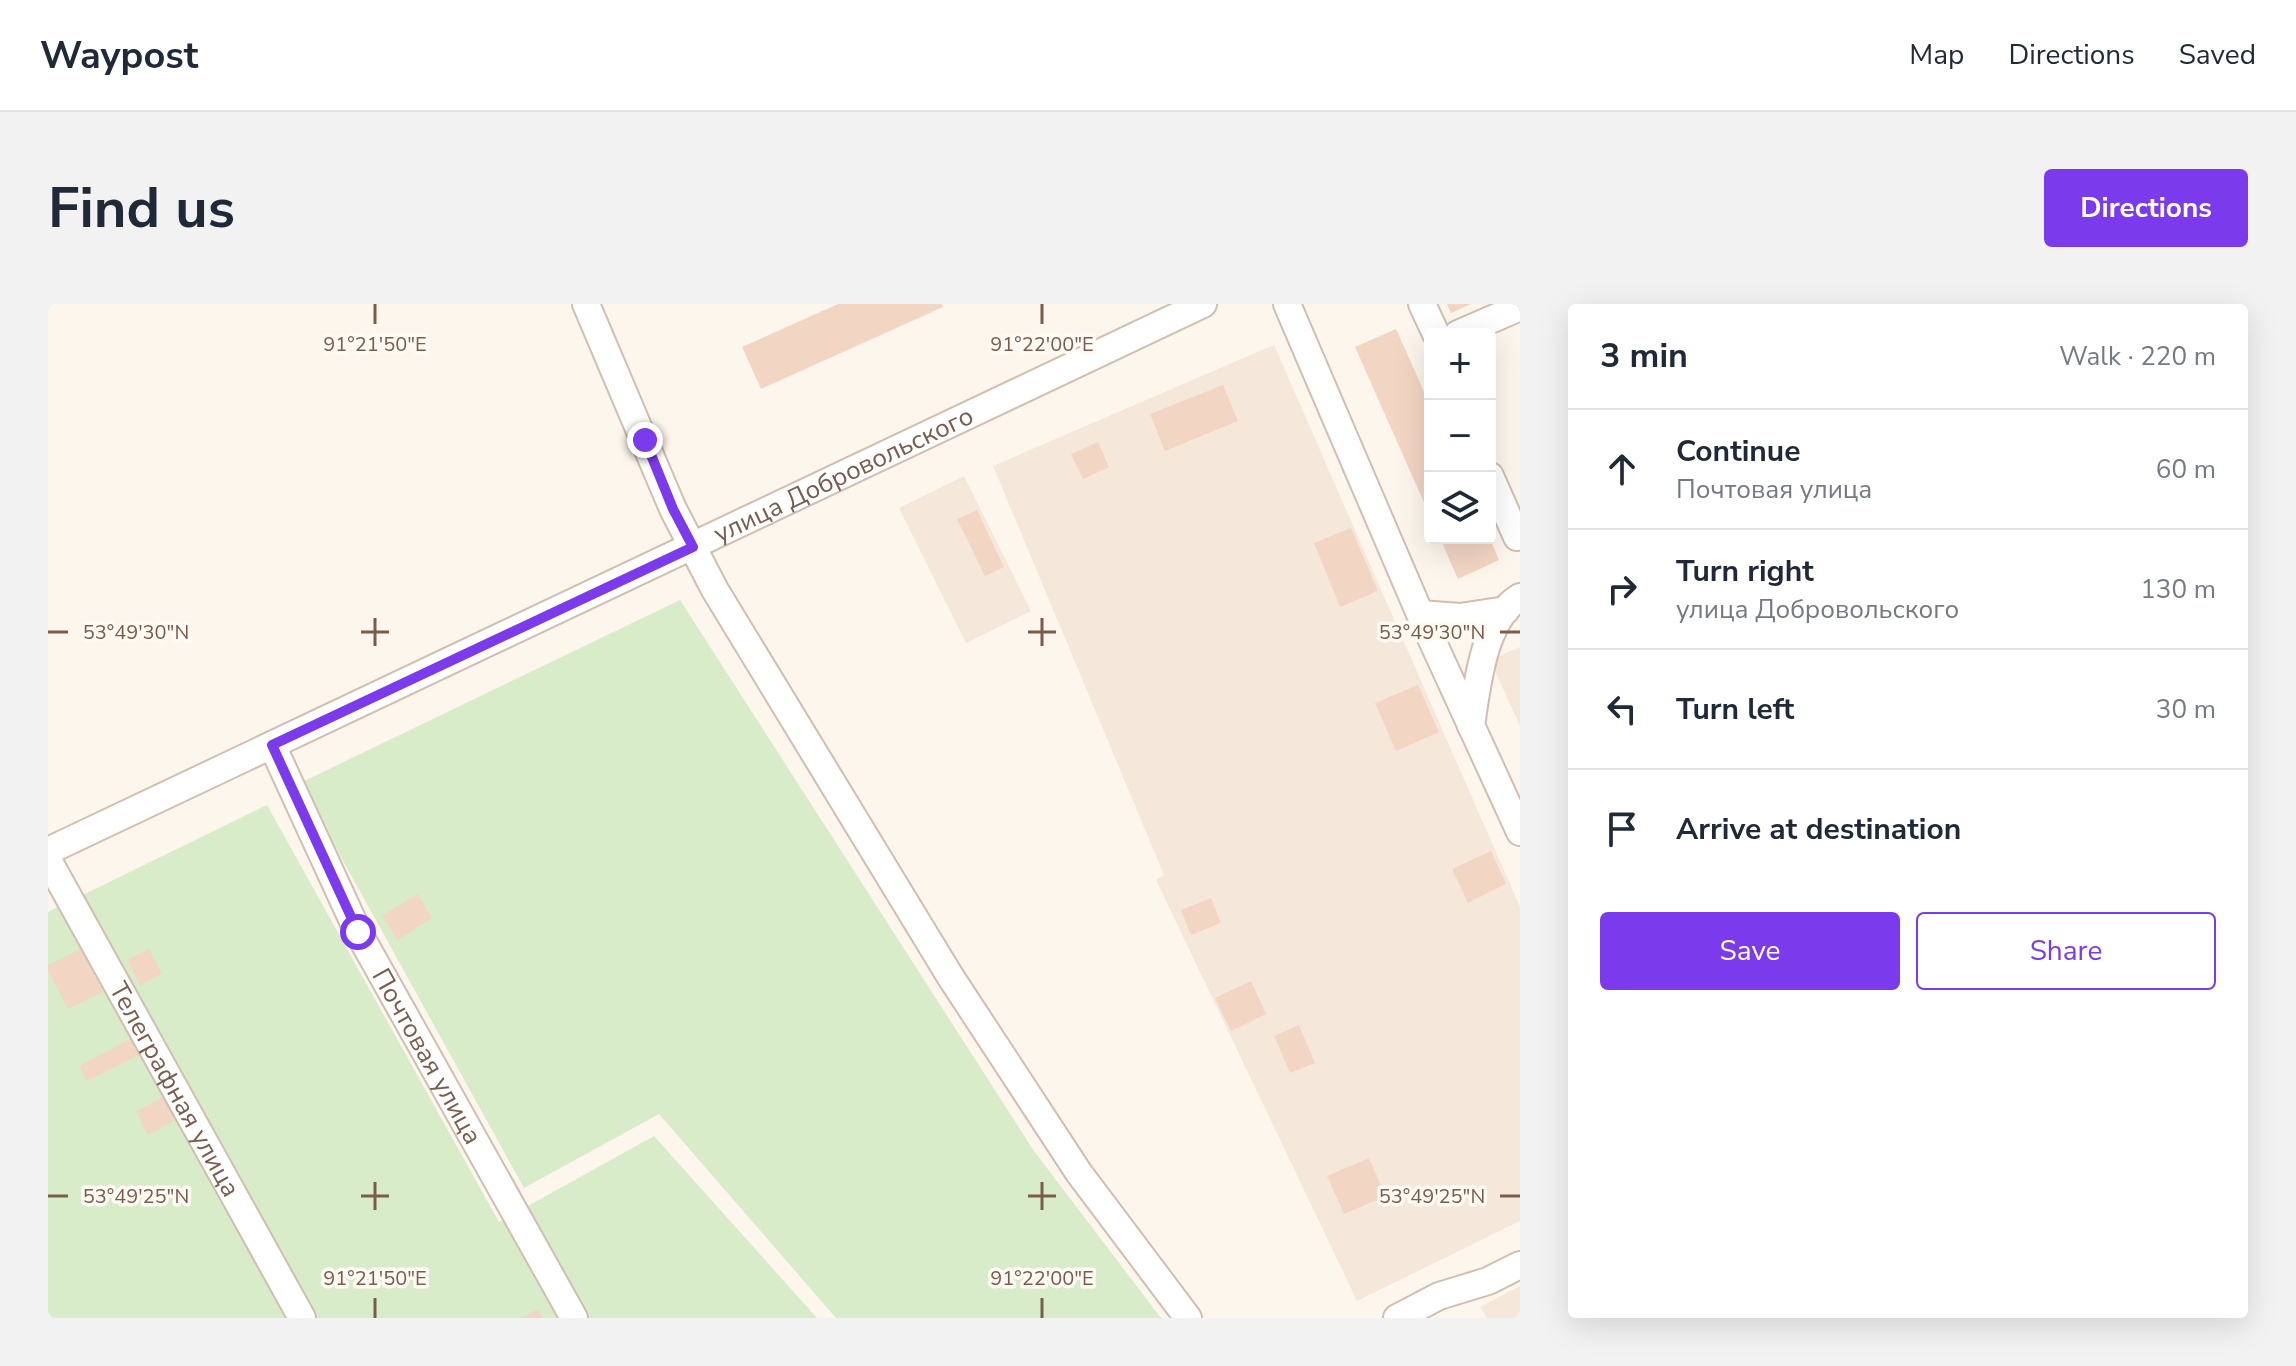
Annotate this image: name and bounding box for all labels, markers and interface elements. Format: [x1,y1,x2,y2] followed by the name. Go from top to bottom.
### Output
[40,30,198,81] text: Waypost
[1909,36,1964,74] text: Map
[2008,36,2135,74] text: Directions
[2179,36,2256,74] text: Saved
[2044,169,2248,247] button: Directions
[48,170,235,247] text: Find us
[1424,328,1496,544] map controls
[1424,328,1496,400] button: +
[323,331,427,358] text: 91°21'50"E
[990,331,1094,358] text: 91°22'00"E
[1600,333,1688,379] text: 3 min
[2059,339,2216,374] text: Walk · 220 m
[708,398,979,551] street label: улица Добровольского
[1424,400,1496,472] button: −
[627,422,663,458] route end
[1676,431,1801,472] text: Continue
[1600,447,1644,491] icon: ahead
[2156,452,2216,487] text: 60 m
[1424,472,1496,544] button: layers
[1676,472,1872,507] text: Почтовая улица
[1676,551,1814,592] text: Turn right
[1600,567,1644,611] icon: right
[2140,572,2216,607] text: 130 m
[1676,592,1959,627] text: улица Добровольского
[83,619,189,646] text: 53°49'30"N
[1379,619,1485,646] text: 53°49'30"N
[1600,687,1644,731] icon: left
[1676,689,1794,730] text: Turn left
[2156,692,2216,727] text: 30 m
[1600,807,1644,851] icon: arrive
[1676,809,1961,850] text: Arrive at destination
[1600,912,1900,990] button: Save
[1916,912,2216,990] button: Share
[340,914,376,950] route start
[364,962,491,1150] street label: Почтовая улица
[101,975,249,1203] street label: Телеграфная улица
[83,1183,189,1210] text: 53°49'25"N
[1379,1183,1485,1210] text: 53°49'25"N
[323,1265,427,1292] text: 91°21'50"E
[990,1265,1094,1292] text: 91°22'00"E

